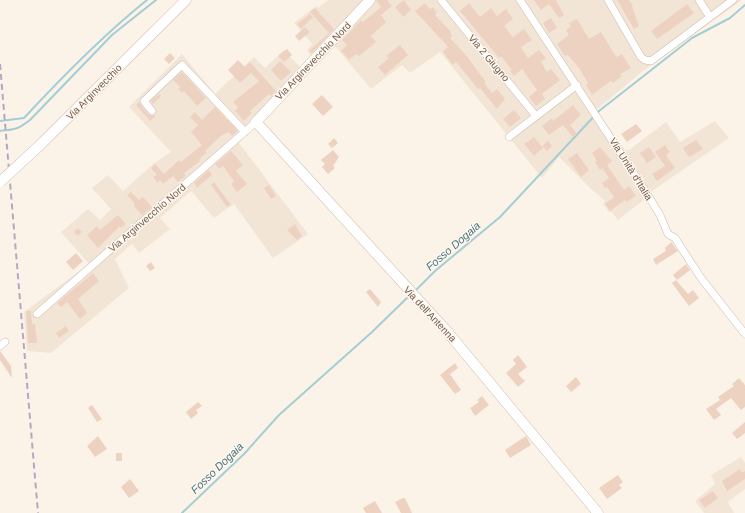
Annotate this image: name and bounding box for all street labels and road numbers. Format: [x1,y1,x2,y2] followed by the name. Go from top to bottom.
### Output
[273,20,353,102] street label: Via Arginevecchio Nord
[466,32,512,84] street label: Via 2 Giugno
[64,62,124,122] street label: Via Arginvecchio
[607,136,655,203] street label: Via Unità d'Italia
[106,182,188,254] street label: Via Arginvecchio Nord
[401,284,459,344] street label: Via dell'Antenna

